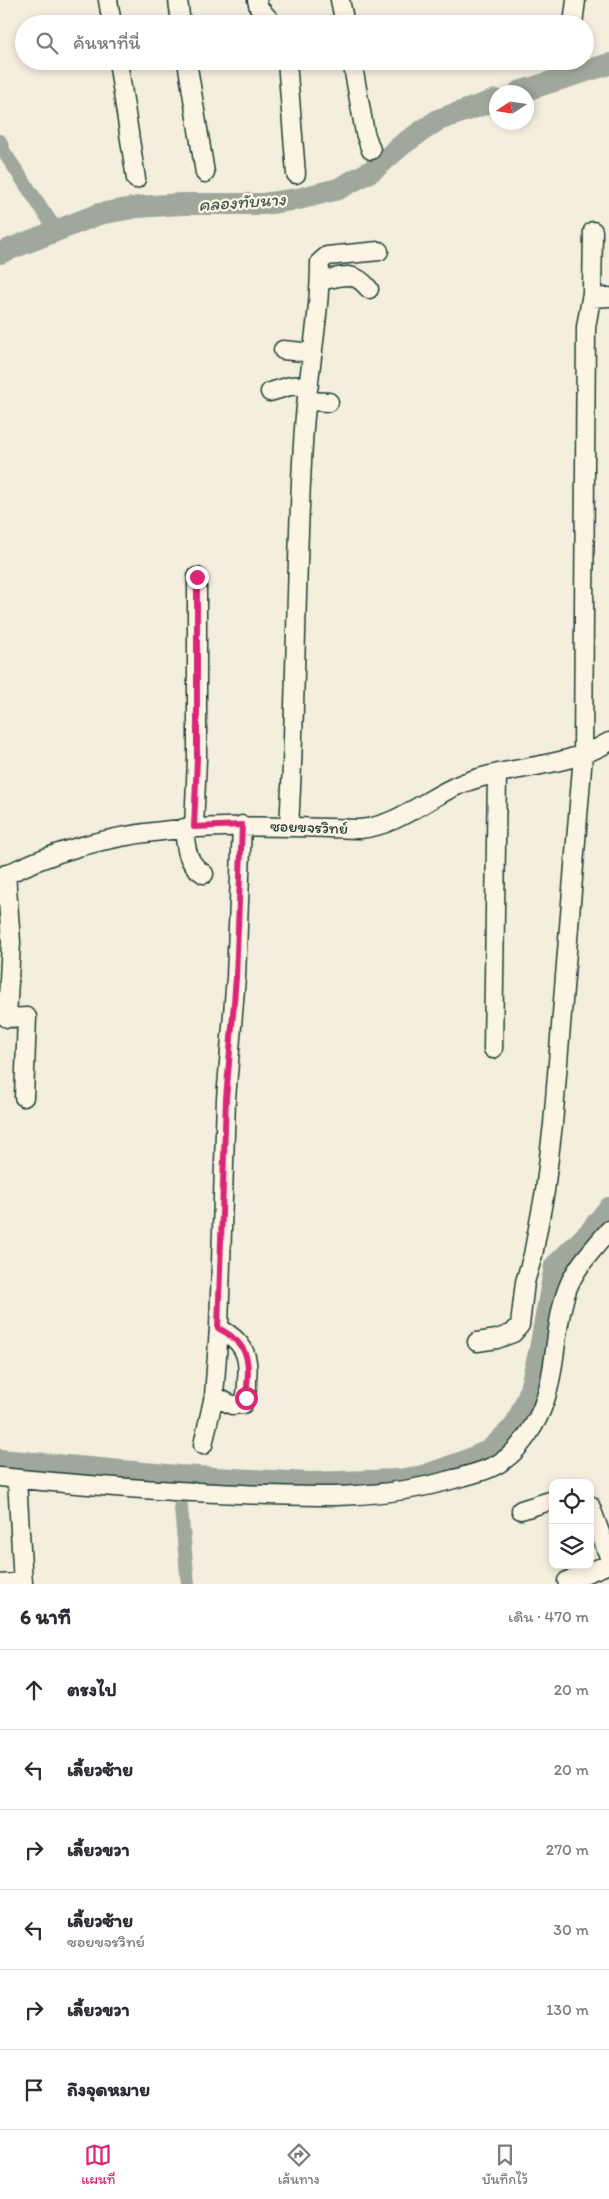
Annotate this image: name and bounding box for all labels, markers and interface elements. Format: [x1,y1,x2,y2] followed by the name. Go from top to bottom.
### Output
[15,15,594,70] search box
[33,29,61,57] icon: search
[73,31,141,54] text: ค้นหาที่นี่
[489,85,534,130] north arrow
[197,188,288,216] water label: คลองทับนาง
[186,566,209,589] route end
[270,816,348,838] street label: ซอยขจรวิทย์
[235,1387,258,1410] route start
[549,1479,594,1569] map controls
[549,1479,594,1524] button: locate
[549,1524,594,1569] button: layers
[20,1604,71,1629] text: 6 นาที
[508,1607,589,1626] text: เดิน · 470 m
[20,1676,48,1704] icon: ahead
[67,1678,117,1701] text: ตรงไป
[554,1680,589,1699] text: 20 m
[20,1756,48,1784] icon: left
[67,1758,133,1781] text: เลี้ยวซ้าย
[554,1760,589,1779] text: 20 m
[20,1836,48,1864] icon: right
[67,1838,130,1861] text: เลี้ยวขวา
[546,1840,589,1859] text: 270 m
[67,1909,133,1932] text: เลี้ยวซ้าย
[20,1916,48,1944] icon: left
[553,1920,589,1939] text: 30 m
[67,1932,145,1951] text: ซอยขจรวิทย์
[20,1996,48,2024] icon: right
[67,1998,130,2021] text: เลี้ยวขวา
[546,2000,589,2019] text: 130 m
[20,2076,48,2104] icon: arrive
[67,2078,150,2101] text: ถึงจุดหมาย
[81,2141,116,2188] tab: แผนที่
[278,2141,320,2188] tab: เส้นทาง
[482,2141,528,2188] tab: บันทึกไว้

